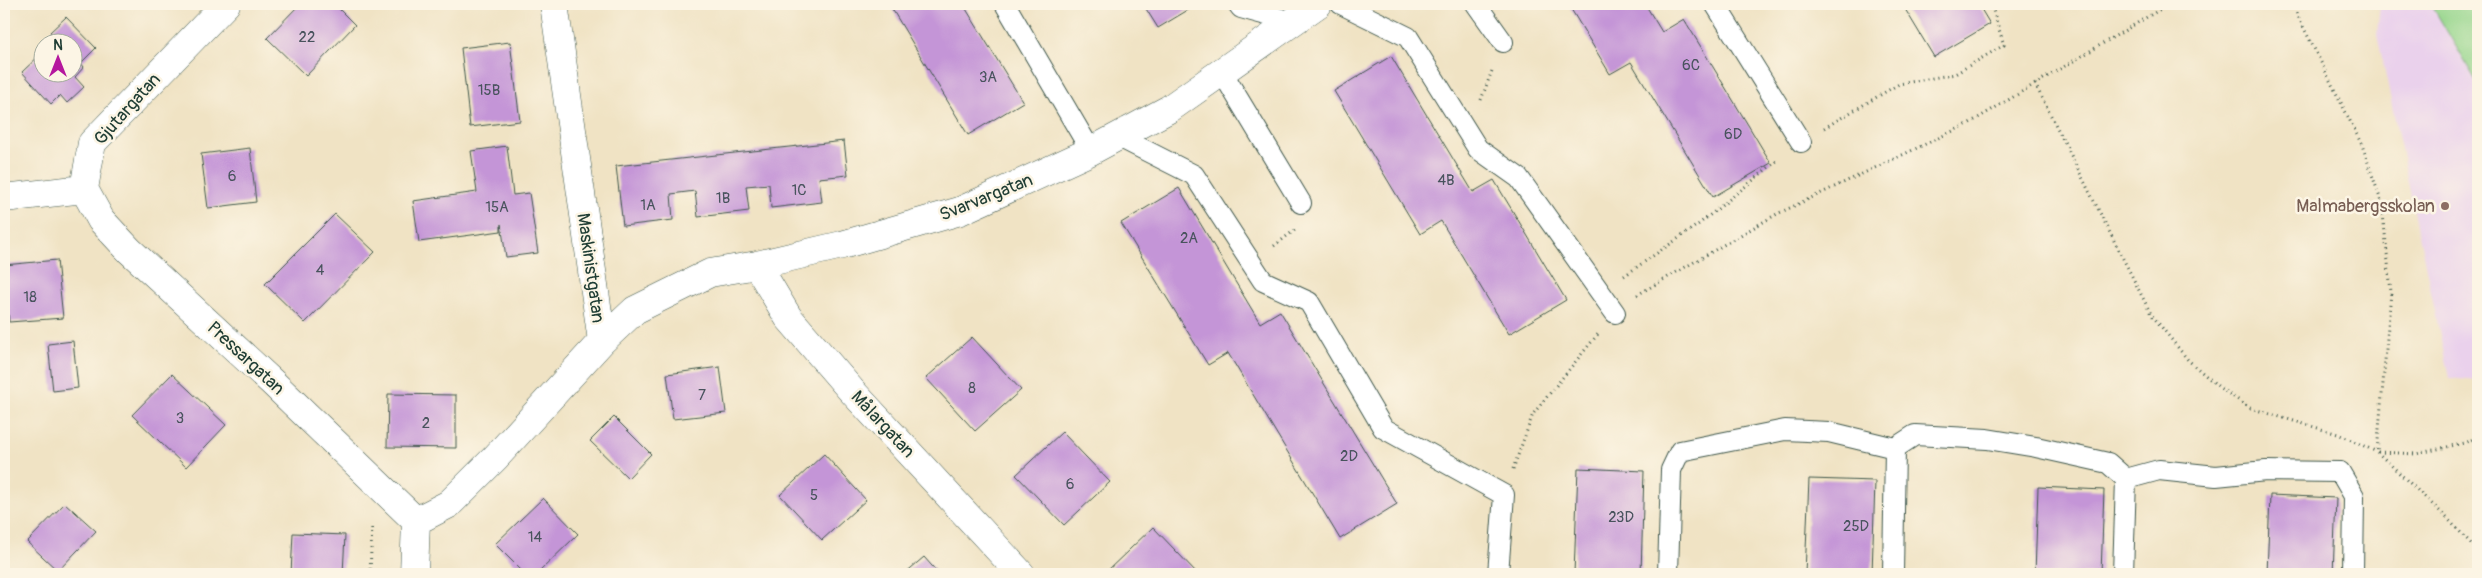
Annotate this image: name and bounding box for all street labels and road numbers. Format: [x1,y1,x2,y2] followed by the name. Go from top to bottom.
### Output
[89,69,166,150] street label: Gjutargatan
[936,168,1036,227] street label: Svarvargatan
[571,212,610,325] street label: Maskinistgatan
[202,317,289,400] street label: Pressargatan
[846,386,920,463] street label: Målargatan

